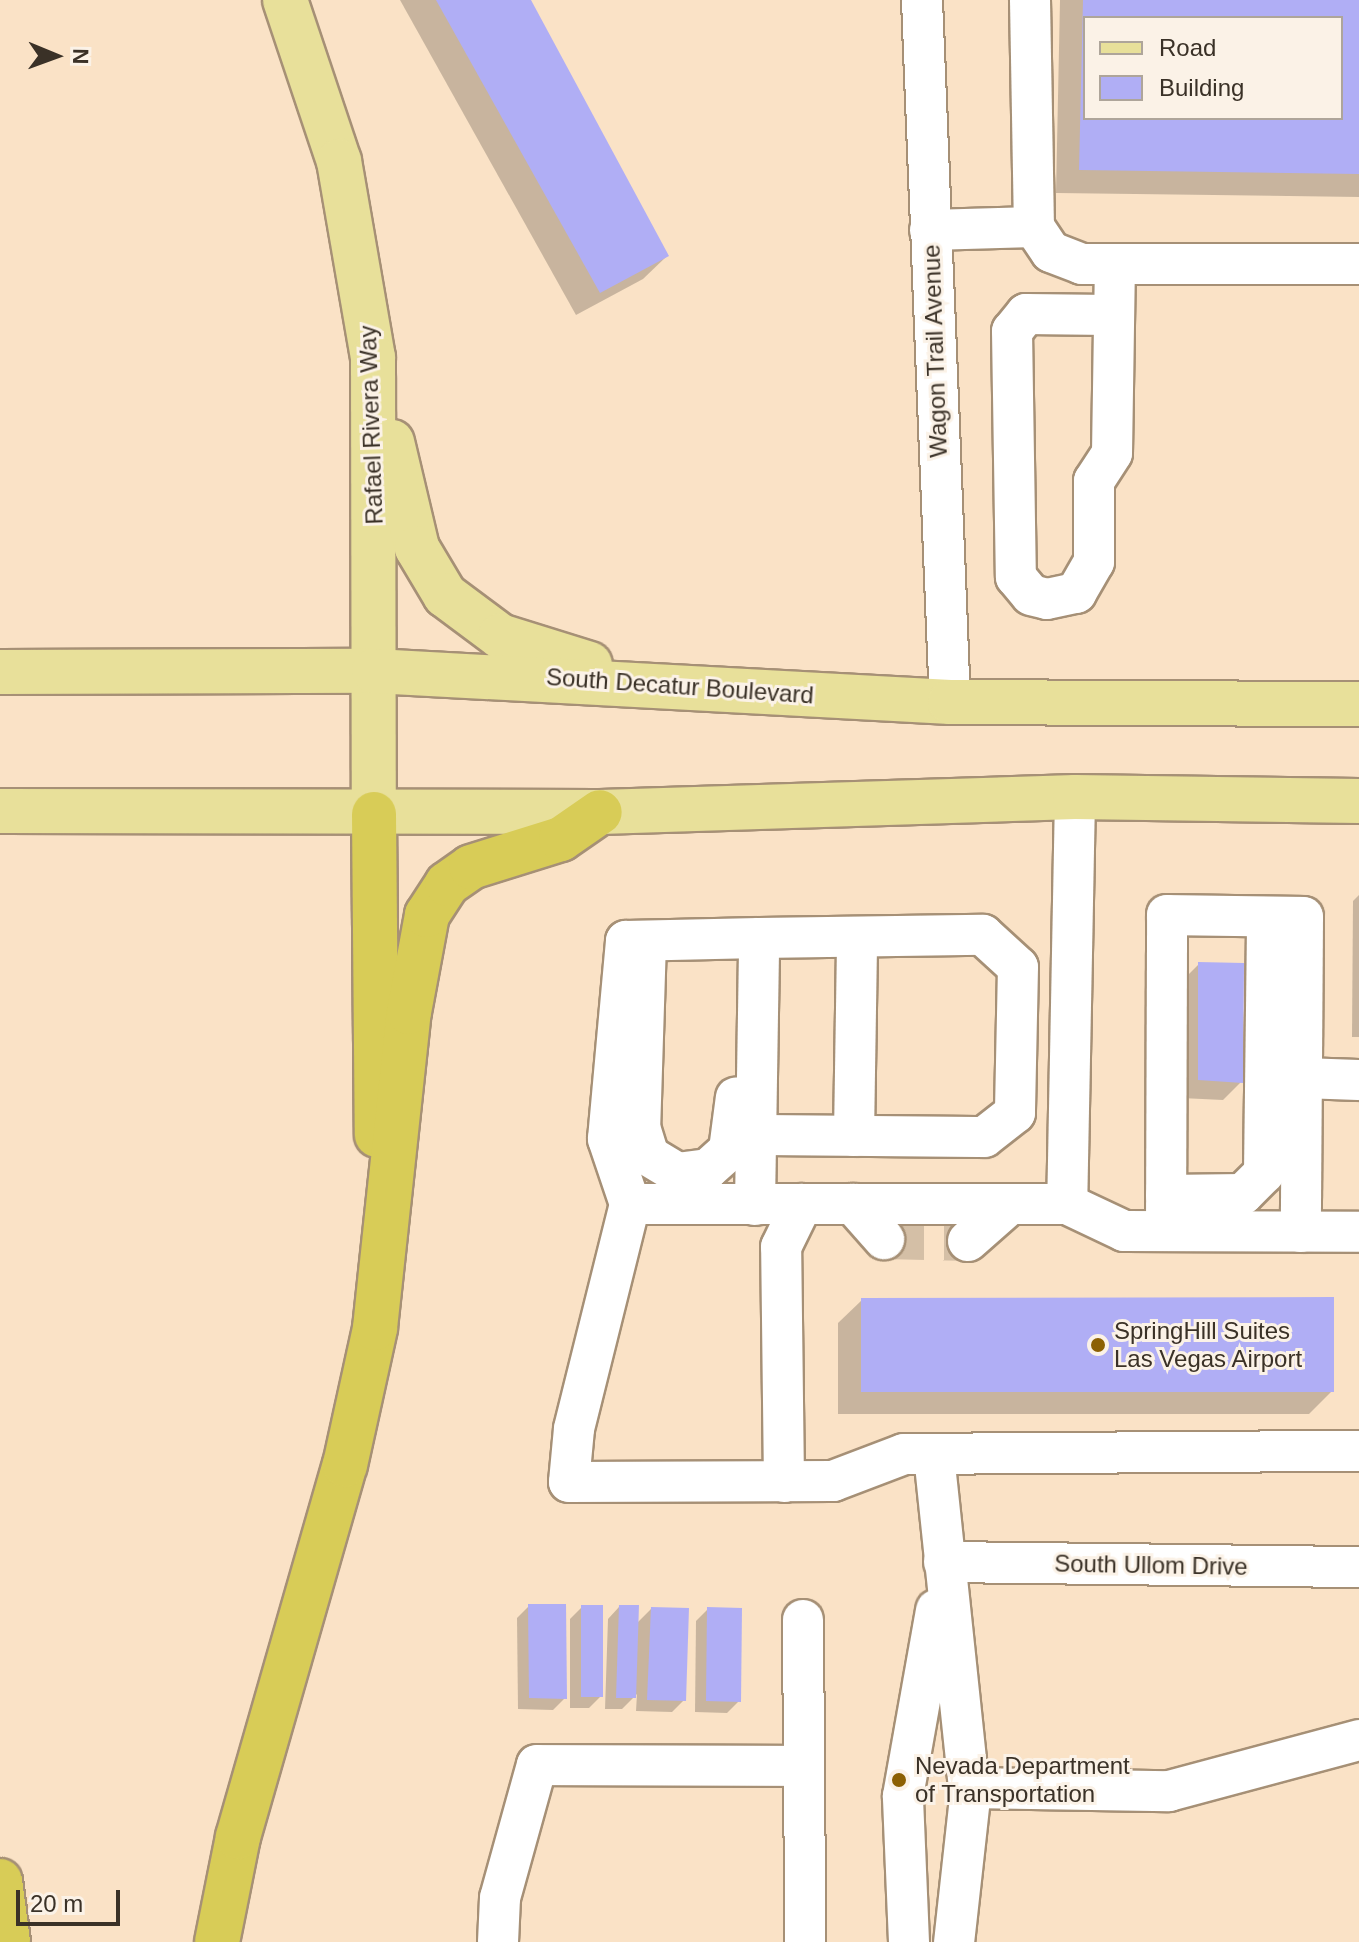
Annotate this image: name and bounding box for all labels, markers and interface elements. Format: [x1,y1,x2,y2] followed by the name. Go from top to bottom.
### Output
[16,16,96,96] north arrow
[1083,16,1343,120] legend
[1159,34,1216,61] text: Road
[68,48,93,65] text: N
[1159,74,1244,101] text: Building
[917,243,953,459] street label: Wagon Trail Avenue
[353,325,389,525] street label: Rafael Rivera Way
[545,662,815,710] street label: South Decatur Boulevard
[1114,1317,1303,1373] place label: SpringHill Suites Las Vegas Airport
[1089,1336,1107,1354] marker: SpringHill Suites Las Vegas Airport
[1054,1549,1248,1581] street label: South Ullom Drive
[915,1752,1130,1808] place label: Nevada Department of Transportation
[890,1771,908,1789] marker: Nevada Department of Transportation
[20,1874,124,1924] scale bar
[30,1890,83,1917] text: 20 m

